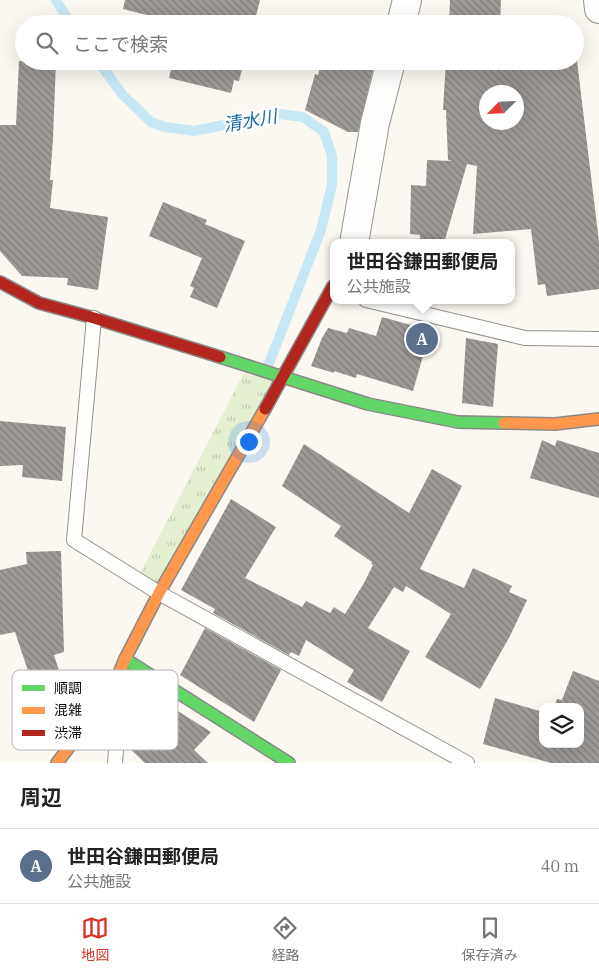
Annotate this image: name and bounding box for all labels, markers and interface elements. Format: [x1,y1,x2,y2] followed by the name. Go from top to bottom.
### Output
[15,15,584,70] search box
[33,29,61,57] icon: search
[73,32,168,56] text: ここで検索
[479,85,524,130] north arrow
[221,104,280,137] water label: 清水川
[330,239,515,304] popup
[346,249,499,273] text: 世田谷鎌田郵便局
[346,276,411,296] text: 公共施設
[406,320,438,358] pin: A
[236,429,262,455] your location
[12,670,178,750] legend
[54,679,82,697] text: 順調
[54,701,82,719] text: 混雑
[539,703,584,748] map controls
[539,703,584,748] button: layers
[54,724,82,742] text: 渋滞
[20,783,62,811] text: 周辺
[67,844,219,868] text: 世田谷鎌田郵便局
[30,856,42,876] text: A
[541,856,579,876] text: 40 m
[67,871,131,891] text: 公共施設
[81,914,109,964] tab: 地図
[271,914,299,964] tab: 経路
[462,914,518,964] tab: 保存済み

